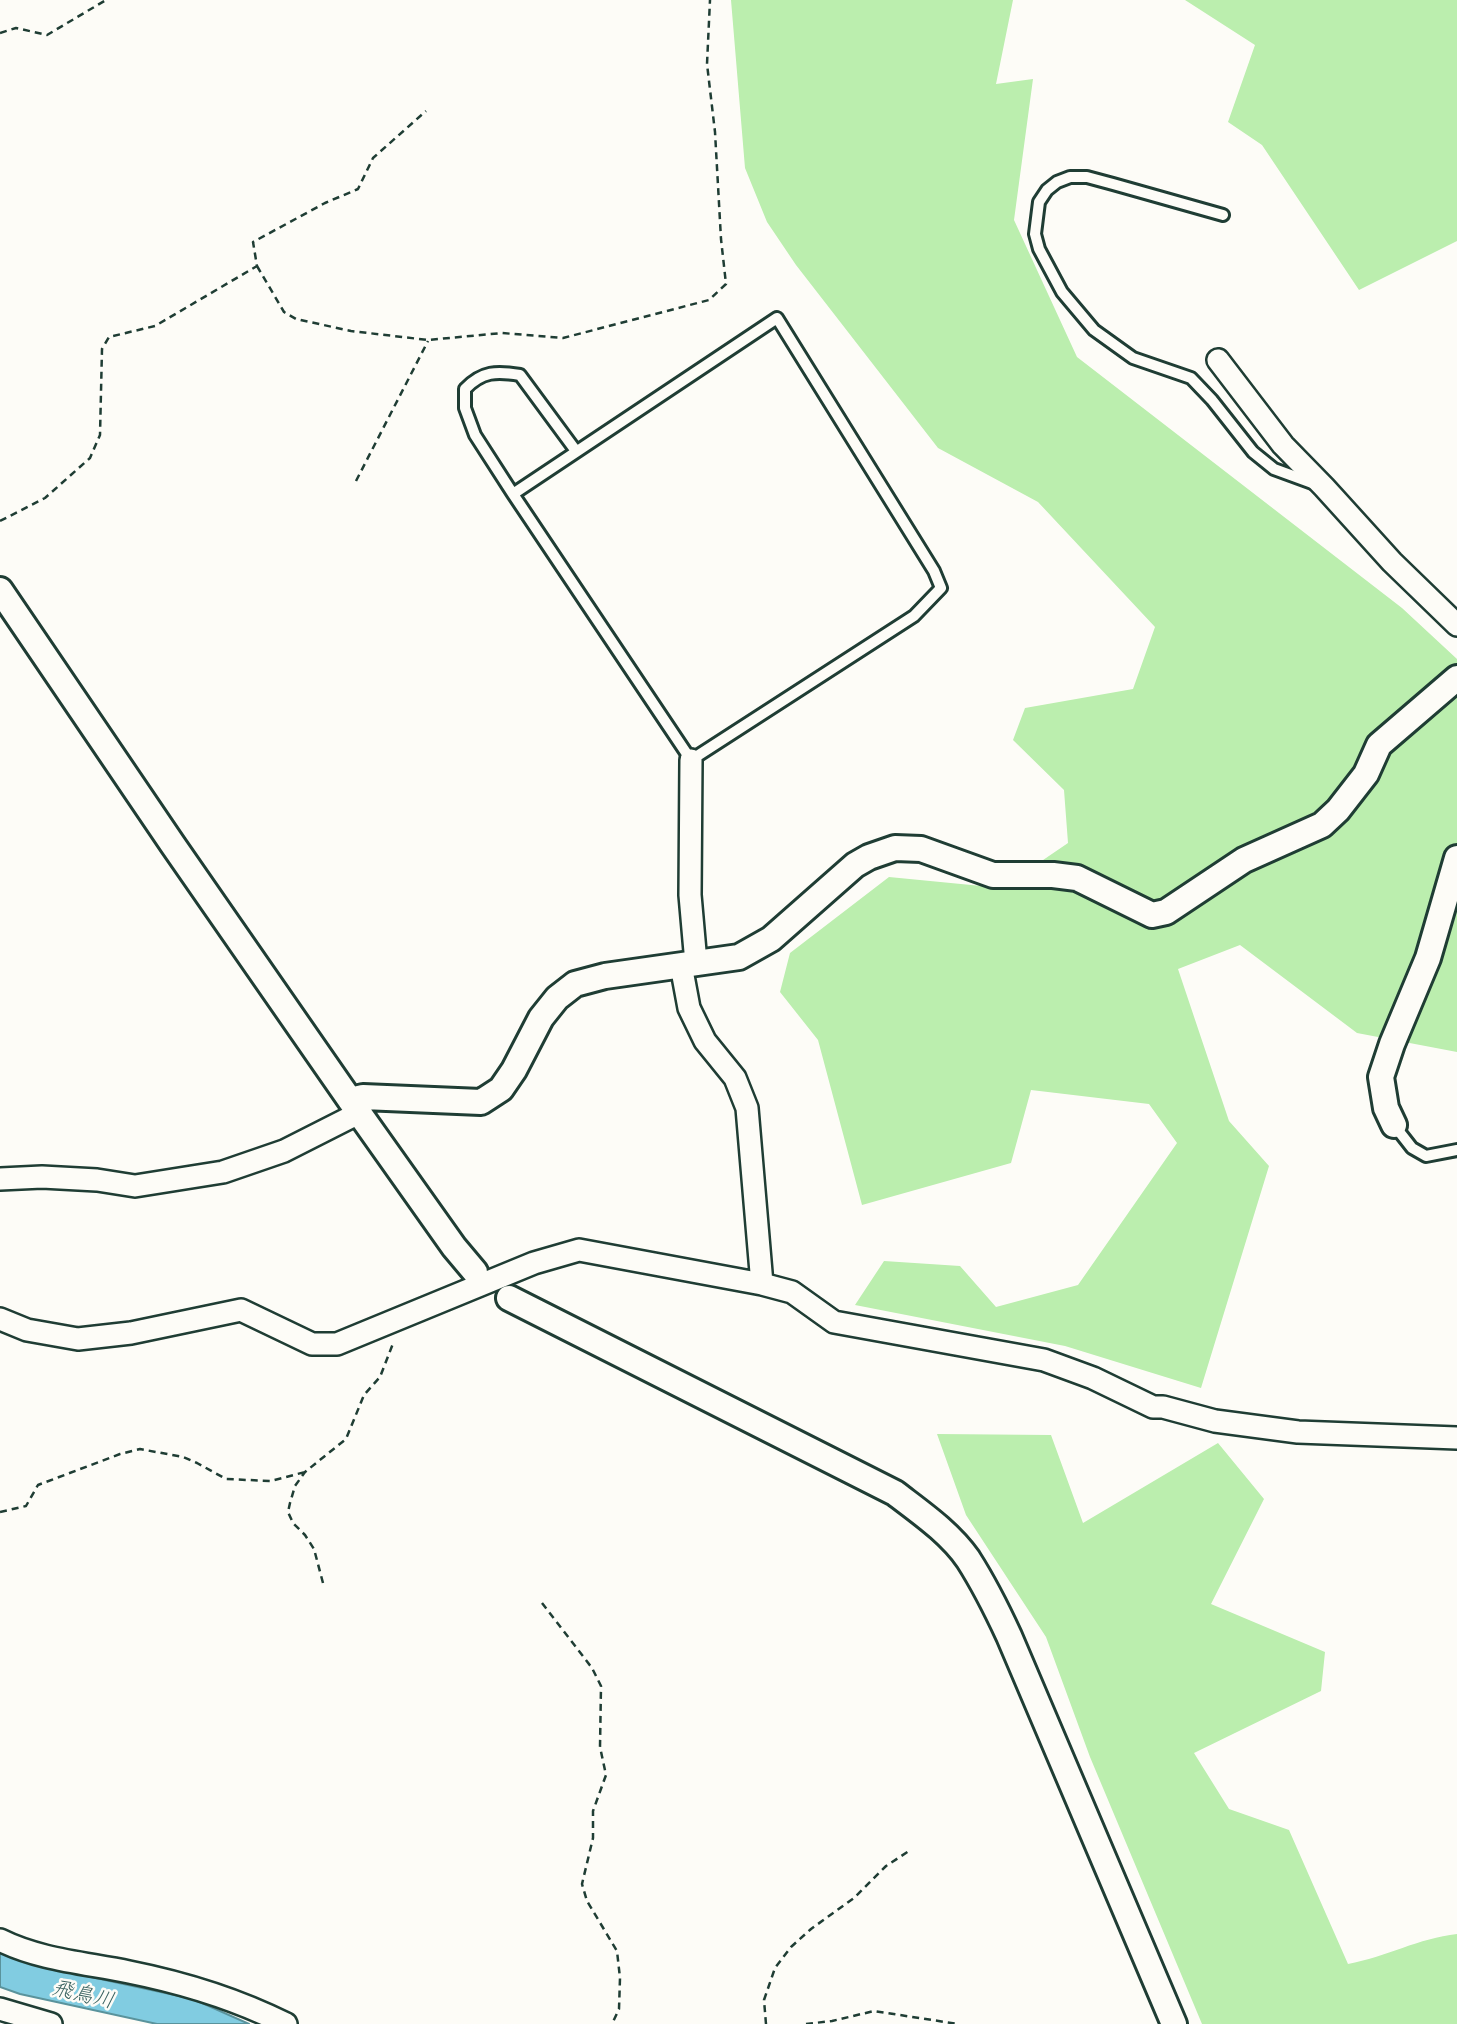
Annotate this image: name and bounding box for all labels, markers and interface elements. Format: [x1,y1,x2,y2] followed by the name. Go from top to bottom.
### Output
[49,1976,117,2014] water label: 飛鳥川

